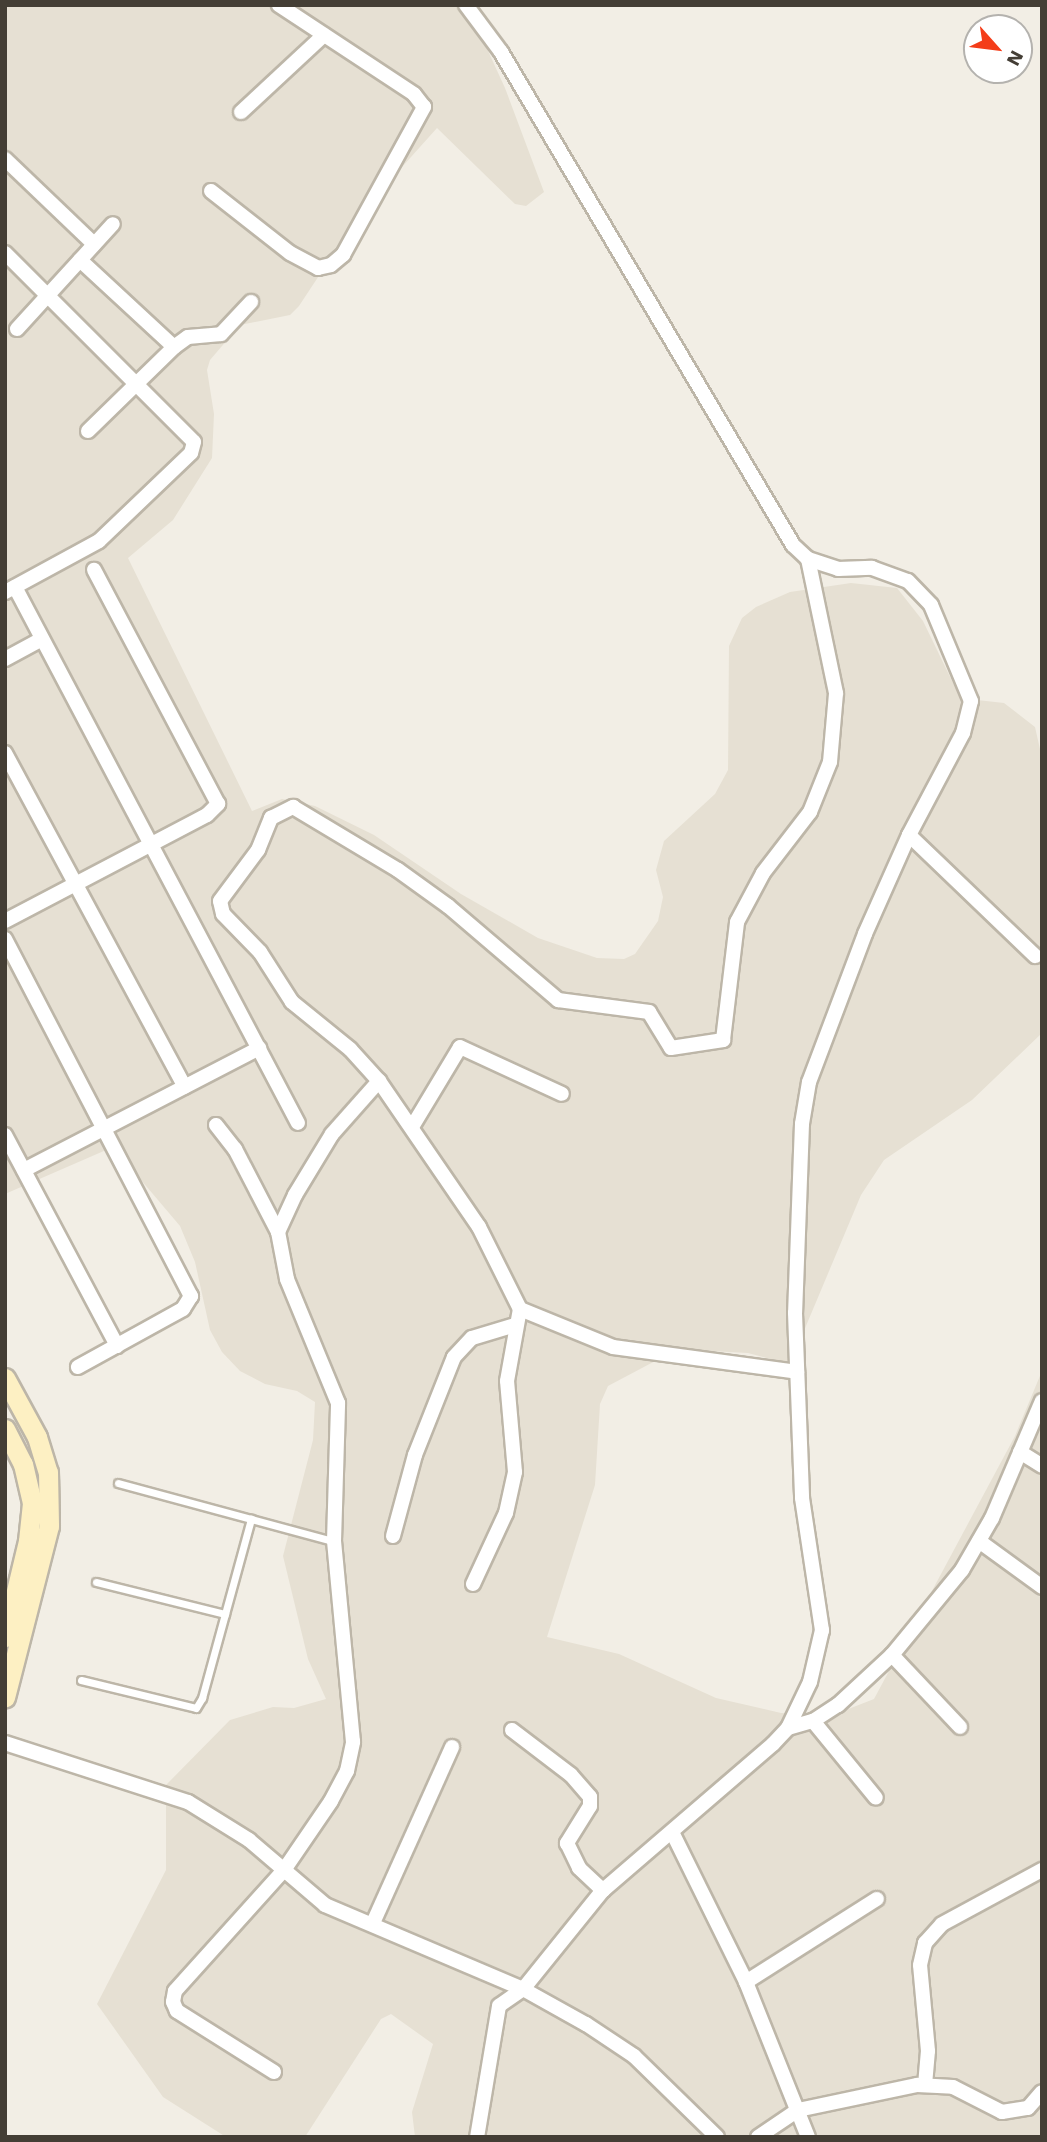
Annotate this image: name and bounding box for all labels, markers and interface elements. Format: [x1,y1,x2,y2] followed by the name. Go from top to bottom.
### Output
[963,14,1033,84] north arrow
[1002,47,1029,70] text: N

